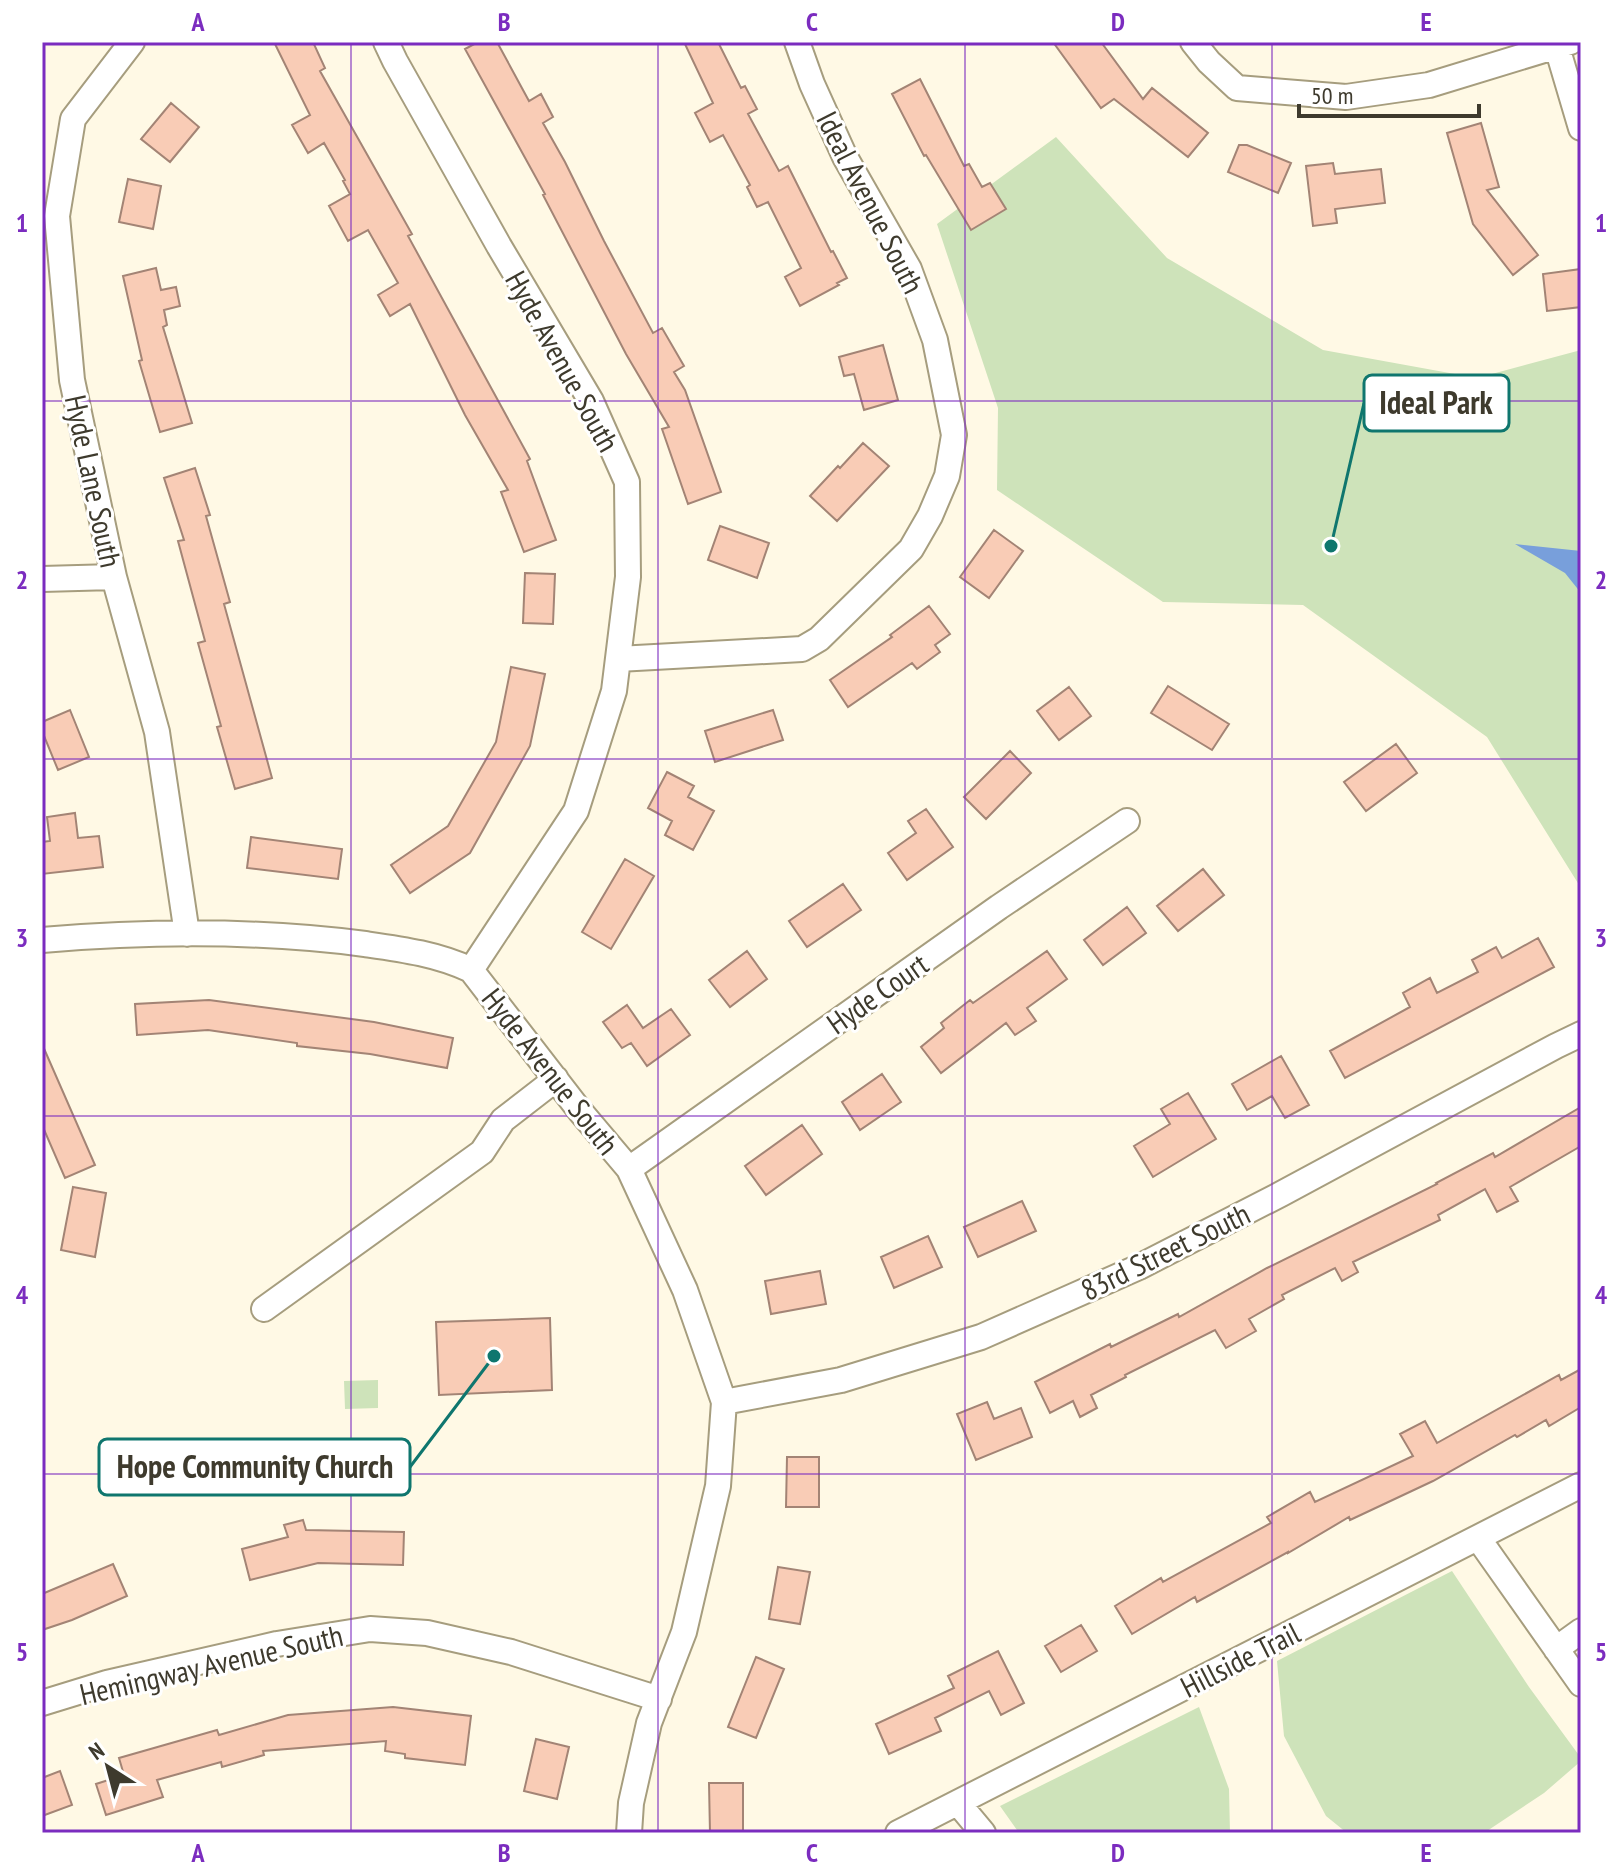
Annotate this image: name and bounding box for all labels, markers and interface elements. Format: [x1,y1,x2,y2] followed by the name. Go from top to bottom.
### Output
[190,5,205,38] text: A
[498,5,511,38] text: B
[806,5,818,38] text: C
[1111,5,1125,38] text: D
[1420,5,1432,38] text: E
[1299,68,1479,118] scale bar
[1311,80,1353,111] text: 50 m
[808,104,934,300] street label: Ideal Avenue South
[16,206,28,239] text: 1
[1595,206,1607,239] text: 1
[497,264,629,458] street label: Hyde Avenue South
[1364,375,1509,431] callout: Ideal Park
[1379,381,1494,423] text: Ideal Park
[57,391,131,571] street label: Hyde Lane South
[16,563,28,596] text: 2
[1595,563,1607,596] text: 2
[16,921,28,954] text: 3
[1595,921,1607,954] text: 3
[819,944,936,1042] street label: Hyde Court
[474,980,628,1162] street label: Hyde Avenue South
[1074,1193,1256,1309] street label: 83rd Street South
[16,1278,29,1311] text: 4
[1595,1278,1608,1311] text: 4
[99,1439,410,1495] callout: Hope Community Church
[117,1445,393,1487] text: Hope Community Church
[1174,1612,1306,1706] street label: Hillside Trail
[76,1615,346,1713] street label: Hemingway Avenue South
[16,1635,28,1668] text: 5
[1595,1635,1607,1668] text: 5
[68,1727,148,1807] north arrow
[83,1736,109,1766] text: N
[190,1836,205,1869] text: A
[498,1836,511,1869] text: B
[806,1836,818,1869] text: C
[1111,1836,1125,1869] text: D
[1420,1836,1432,1869] text: E

